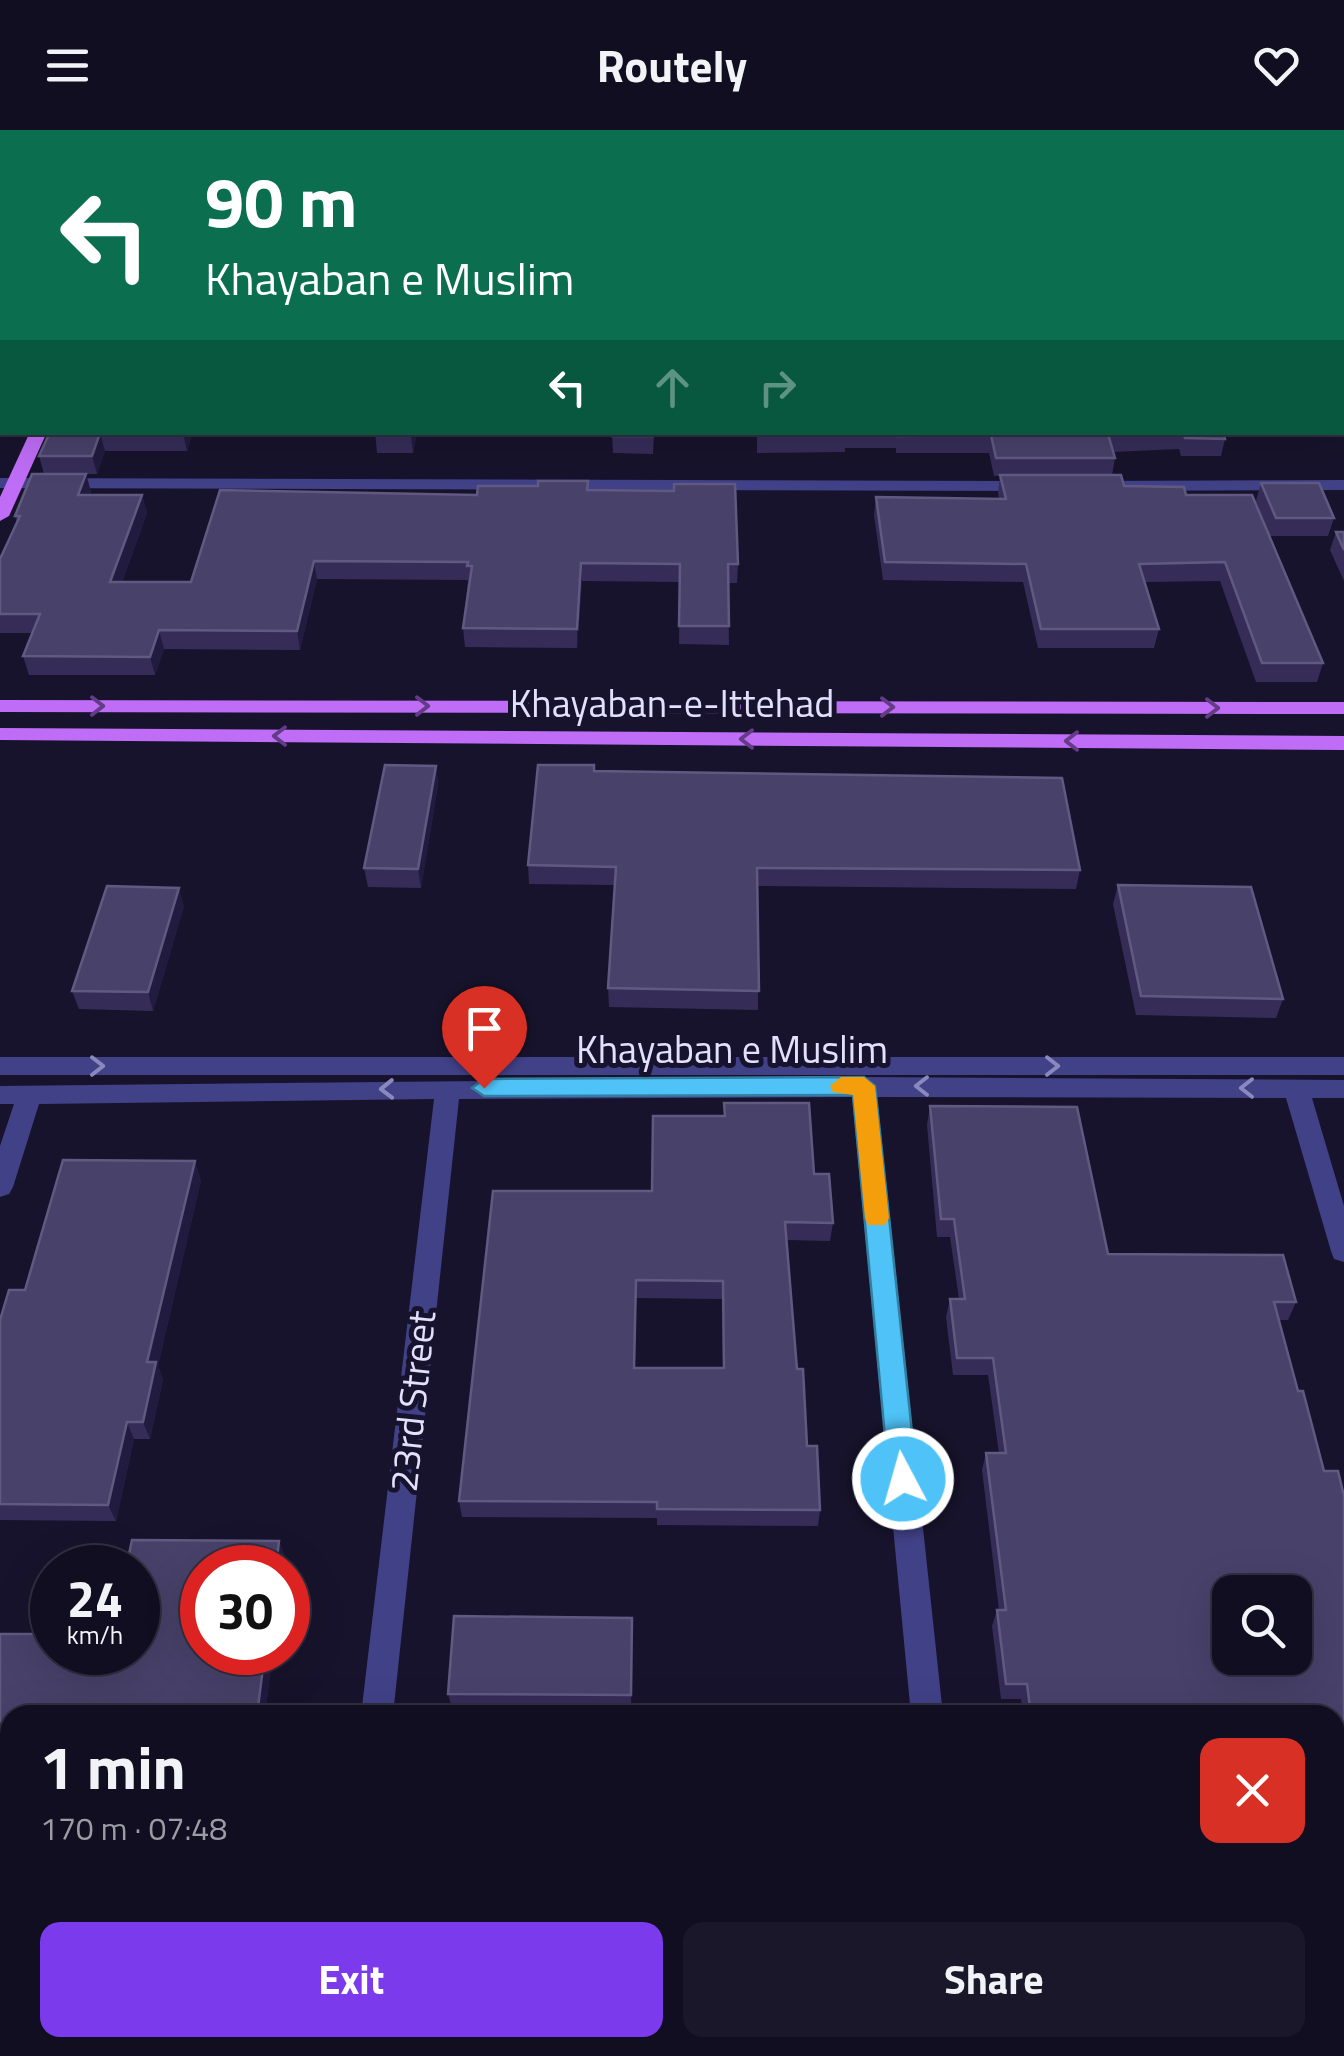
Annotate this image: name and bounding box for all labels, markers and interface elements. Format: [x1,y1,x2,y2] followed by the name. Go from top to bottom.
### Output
[597,31,747,99] text: Routely
[40,38,95,93] icon: menu
[1249,38,1304,93] icon: heart
[205,148,358,254] text: 90 m
[40,170,170,300] icon: left
[205,244,574,312] text: Khayaban e Muslim
[540,360,595,415] icon: left
[645,360,700,415] icon: ahead
[750,360,805,415] icon: right
[510,674,834,732] street label: Khayaban-e-Ittehad
[90,695,106,717] one-way arrow
[416,695,431,717] one-way arrow
[880,696,896,718] one-way arrow
[1205,697,1221,718] one-way arrow
[271,725,286,747] one-way arrow
[738,728,754,750] one-way arrow
[1063,731,1079,752] one-way arrow
[442,986,527,1089] pin
[457,1001,512,1056] icon: arrive
[576,1020,888,1078] street label: Khayaban e Muslim
[90,1055,106,1077] one-way arrow
[1046,1055,1061,1077] one-way arrow
[913,1075,928,1097] one-way arrow
[1238,1077,1254,1099] one-way arrow
[378,1078,394,1100] one-way arrow
[374,1308,450,1494] street label: 23rd Street
[851,1427,955,1531] position arrow
[180,1545,310,1675] speed limit sign: 30
[67,1560,123,1636] text: 24
[1212,1575,1312,1675] map controls
[1212,1575,1312,1675] button: search
[67,1616,123,1654] text: km/h
[40,1721,186,1812] text: 1 min
[1200,1738,1305,1843] button: close
[40,1804,227,1852] text: 170 m · 07:48
[40,1922,663,2037] button: Exit
[683,1922,1305,2037] button: Share

